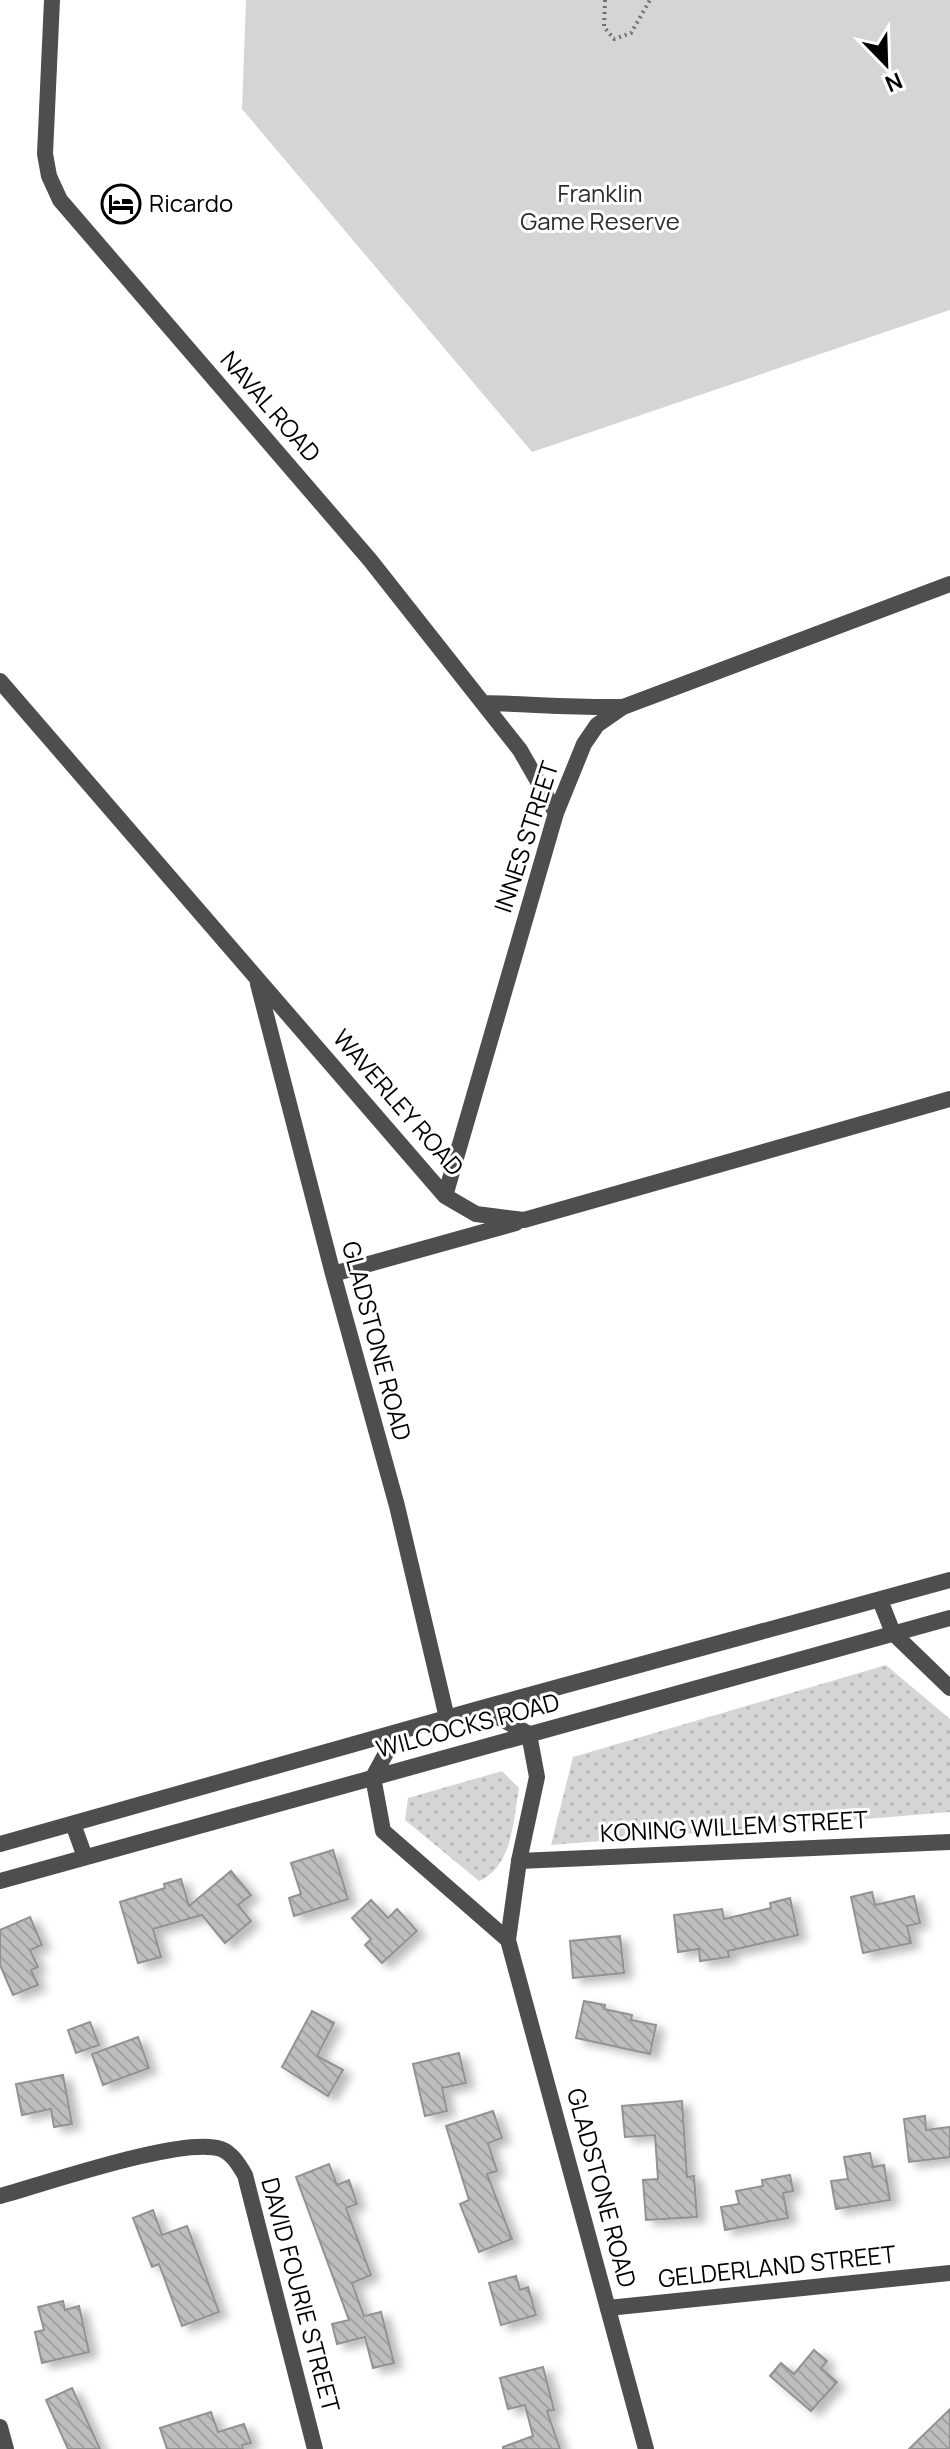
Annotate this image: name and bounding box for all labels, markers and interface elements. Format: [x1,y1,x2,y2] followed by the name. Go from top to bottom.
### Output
[846,24,926,104] north arrow
[881,66,907,99] text: N
[520,176,680,237] park label: Franklin Game Reserve
[100,183,142,225] hotel icon: Ricardo
[149,186,233,219] place label: Ricardo
[214,343,329,469] street label: NAVAL ROAD
[486,756,566,916] street label: INNES STREET
[326,1022,472,1182] street label: WAVERLEY ROAD
[335,1237,420,1444] street label: GLADSTONE ROAD
[372,1684,563,1765] street label: WILCOCKS ROAD
[599,1802,869,1849] street label: KONING WILLEM STREET
[560,2084,645,2291] street label: GLADSTONE ROAD
[254,2174,349,2416] street label: DAVID FOURIE STREET
[657,2237,898,2294] street label: GELDERLAND STREET

